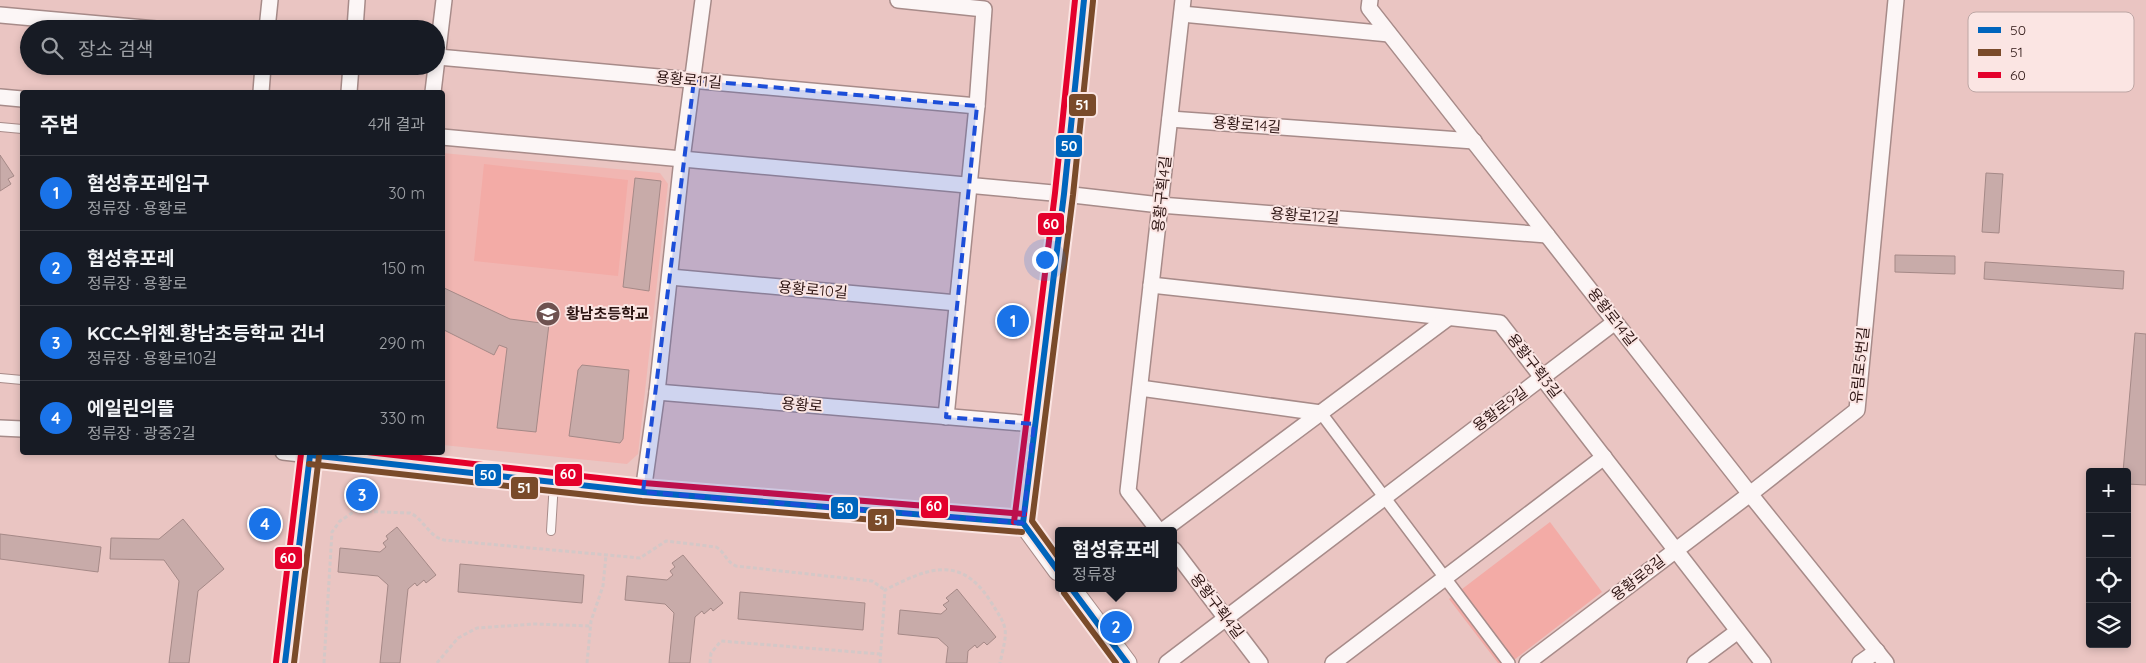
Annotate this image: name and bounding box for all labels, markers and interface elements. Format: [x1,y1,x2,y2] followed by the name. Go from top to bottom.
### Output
[1968,12,2134,92] legend
[20,20,445,75] search box
[2010,21,2026,39] text: 50
[38,34,66,62] icon: search
[78,37,153,61] text: 장소 검색
[2010,43,2023,61] text: 51
[2010,66,2026,84] text: 60
[655,67,723,92] street label: 용황로11길
[1068,93,1097,117] line badge: 51
[1075,96,1089,114] text: 51
[40,111,79,137] text: 주변
[1212,113,1282,136] street label: 용황로14길
[368,114,425,134] text: 4개 결과
[1055,134,1083,158] line badge: 50
[1061,137,1078,155] text: 50
[1148,155,1175,233] street label: 용황구획4길
[87,171,209,195] text: 협성휴포레입구
[53,183,59,203] text: 1
[388,183,425,203] text: 30 m
[87,198,187,218] text: 정류장 · 용황로
[1270,204,1340,227] street label: 용황로12길
[1037,212,1065,236] line badge: 60
[1043,215,1060,233] text: 60
[87,246,174,270] text: 협성휴포레
[1032,247,1058,273] your location
[51,258,61,278] text: 2
[382,258,425,278] text: 150 m
[87,273,187,293] text: 정류장 · 용황로
[778,277,849,302] street label: 용황로10길
[1584,284,1641,350] street label: 용황로14길
[535,301,561,327] school or university icon: 황남초등학교
[997,302,1029,340] pin: 1
[566,304,649,323] place label: 황남초등학교
[87,321,325,345] text: KCC스위첸.황남초등학교 건너
[1846,326,1873,404] street label: 유림로5번길
[1503,330,1566,402] street label: 용황구획3길
[52,333,60,353] text: 3
[379,333,425,353] text: 290 m
[87,348,217,368] text: 정류장 · 용황로10길
[1469,382,1531,435] street label: 용황로9길
[781,393,823,416] street label: 용황로
[87,396,174,420] text: 에일린의뜰
[51,408,61,428] text: 4
[380,408,425,428] text: 330 m
[87,423,196,443] text: 정류장 · 광중2길
[474,463,502,487] line badge: 50
[554,463,583,487] line badge: 60
[560,465,577,483] text: 60
[480,466,497,484] text: 50
[2086,468,2131,648] map controls
[2086,468,2131,513] button: +
[346,476,378,514] pin: 3
[510,476,539,500] line badge: 51
[517,479,531,497] text: 51
[920,495,949,519] line badge: 60
[830,496,859,520] line badge: 50
[926,497,943,515] text: 60
[837,499,854,517] text: 50
[249,505,281,543] pin: 4
[867,508,895,532] line badge: 51
[874,511,888,529] text: 51
[2086,513,2131,558] button: −
[1055,527,1177,592] popup
[1072,537,1160,561] text: 협성휴포레
[274,546,303,570] line badge: 60
[280,549,297,567] text: 60
[1607,551,1668,605] street label: 용황로8길
[2086,558,2131,603] button: locate
[1072,564,1116,584] text: 정류장
[1187,569,1248,642] street label: 용황구획4길
[2086,603,2131,648] button: layers
[1100,608,1132,646] pin: 2

